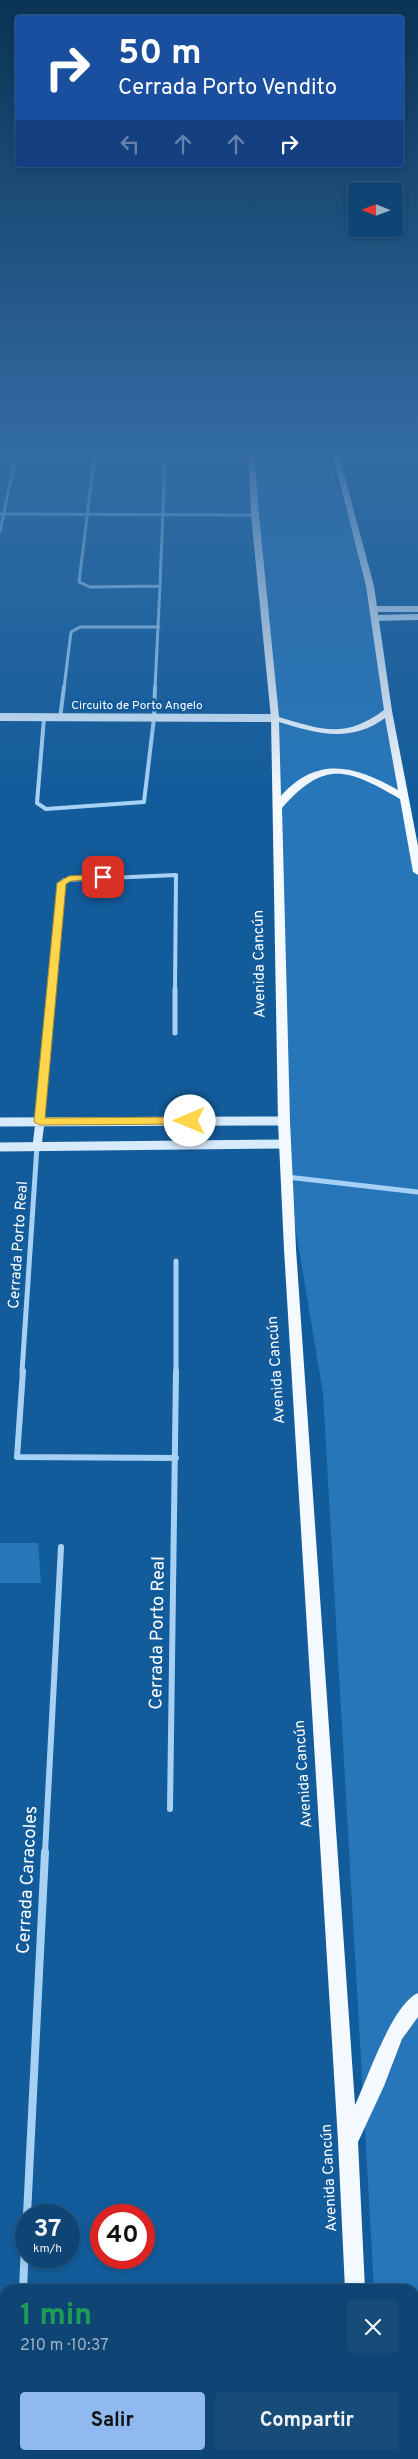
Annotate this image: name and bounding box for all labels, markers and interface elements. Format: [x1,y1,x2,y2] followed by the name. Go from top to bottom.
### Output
[118,32,202,76] text: 50 m
[35,35,100,100] icon: right
[118,75,337,102] text: Cerrada Porto Vendito
[116,130,144,158] icon: left
[169,130,197,158] icon: ahead
[222,130,250,158] icon: ahead
[275,130,303,158] icon: right
[348,182,402,238] north arrow
[348,182,403,237] map controls
[71,698,203,714] street label: Circuito de Porto Angelo
[82,856,124,898] pin
[89,863,117,891] icon: arrive
[250,910,270,1018] street label: Avenida Cancún
[163,1094,215,1146] position arrow
[5,1181,33,1309] street label: Cerrada Porto Real
[264,1315,290,1425] street label: Avenida Cancún
[145,1556,171,1710] street label: Cerrada Porto Real
[291,1719,317,1829] street label: Avenida Cancún
[13,1805,43,1955] street label: Cerrada Caracoles
[318,2124,342,2232] street label: Avenida Cancún
[90,2204,155,2269] speed limit sign: 40
[33,2214,62,2246] text: 37
[33,2241,62,2257] text: km/h
[20,2298,92,2335] text: 1 min
[347,2301,399,2353] button: close
[20,2336,109,2356] text: 210 m · 10:37
[20,2392,205,2450] button: Salir
[215,2392,399,2450] button: Compartir

